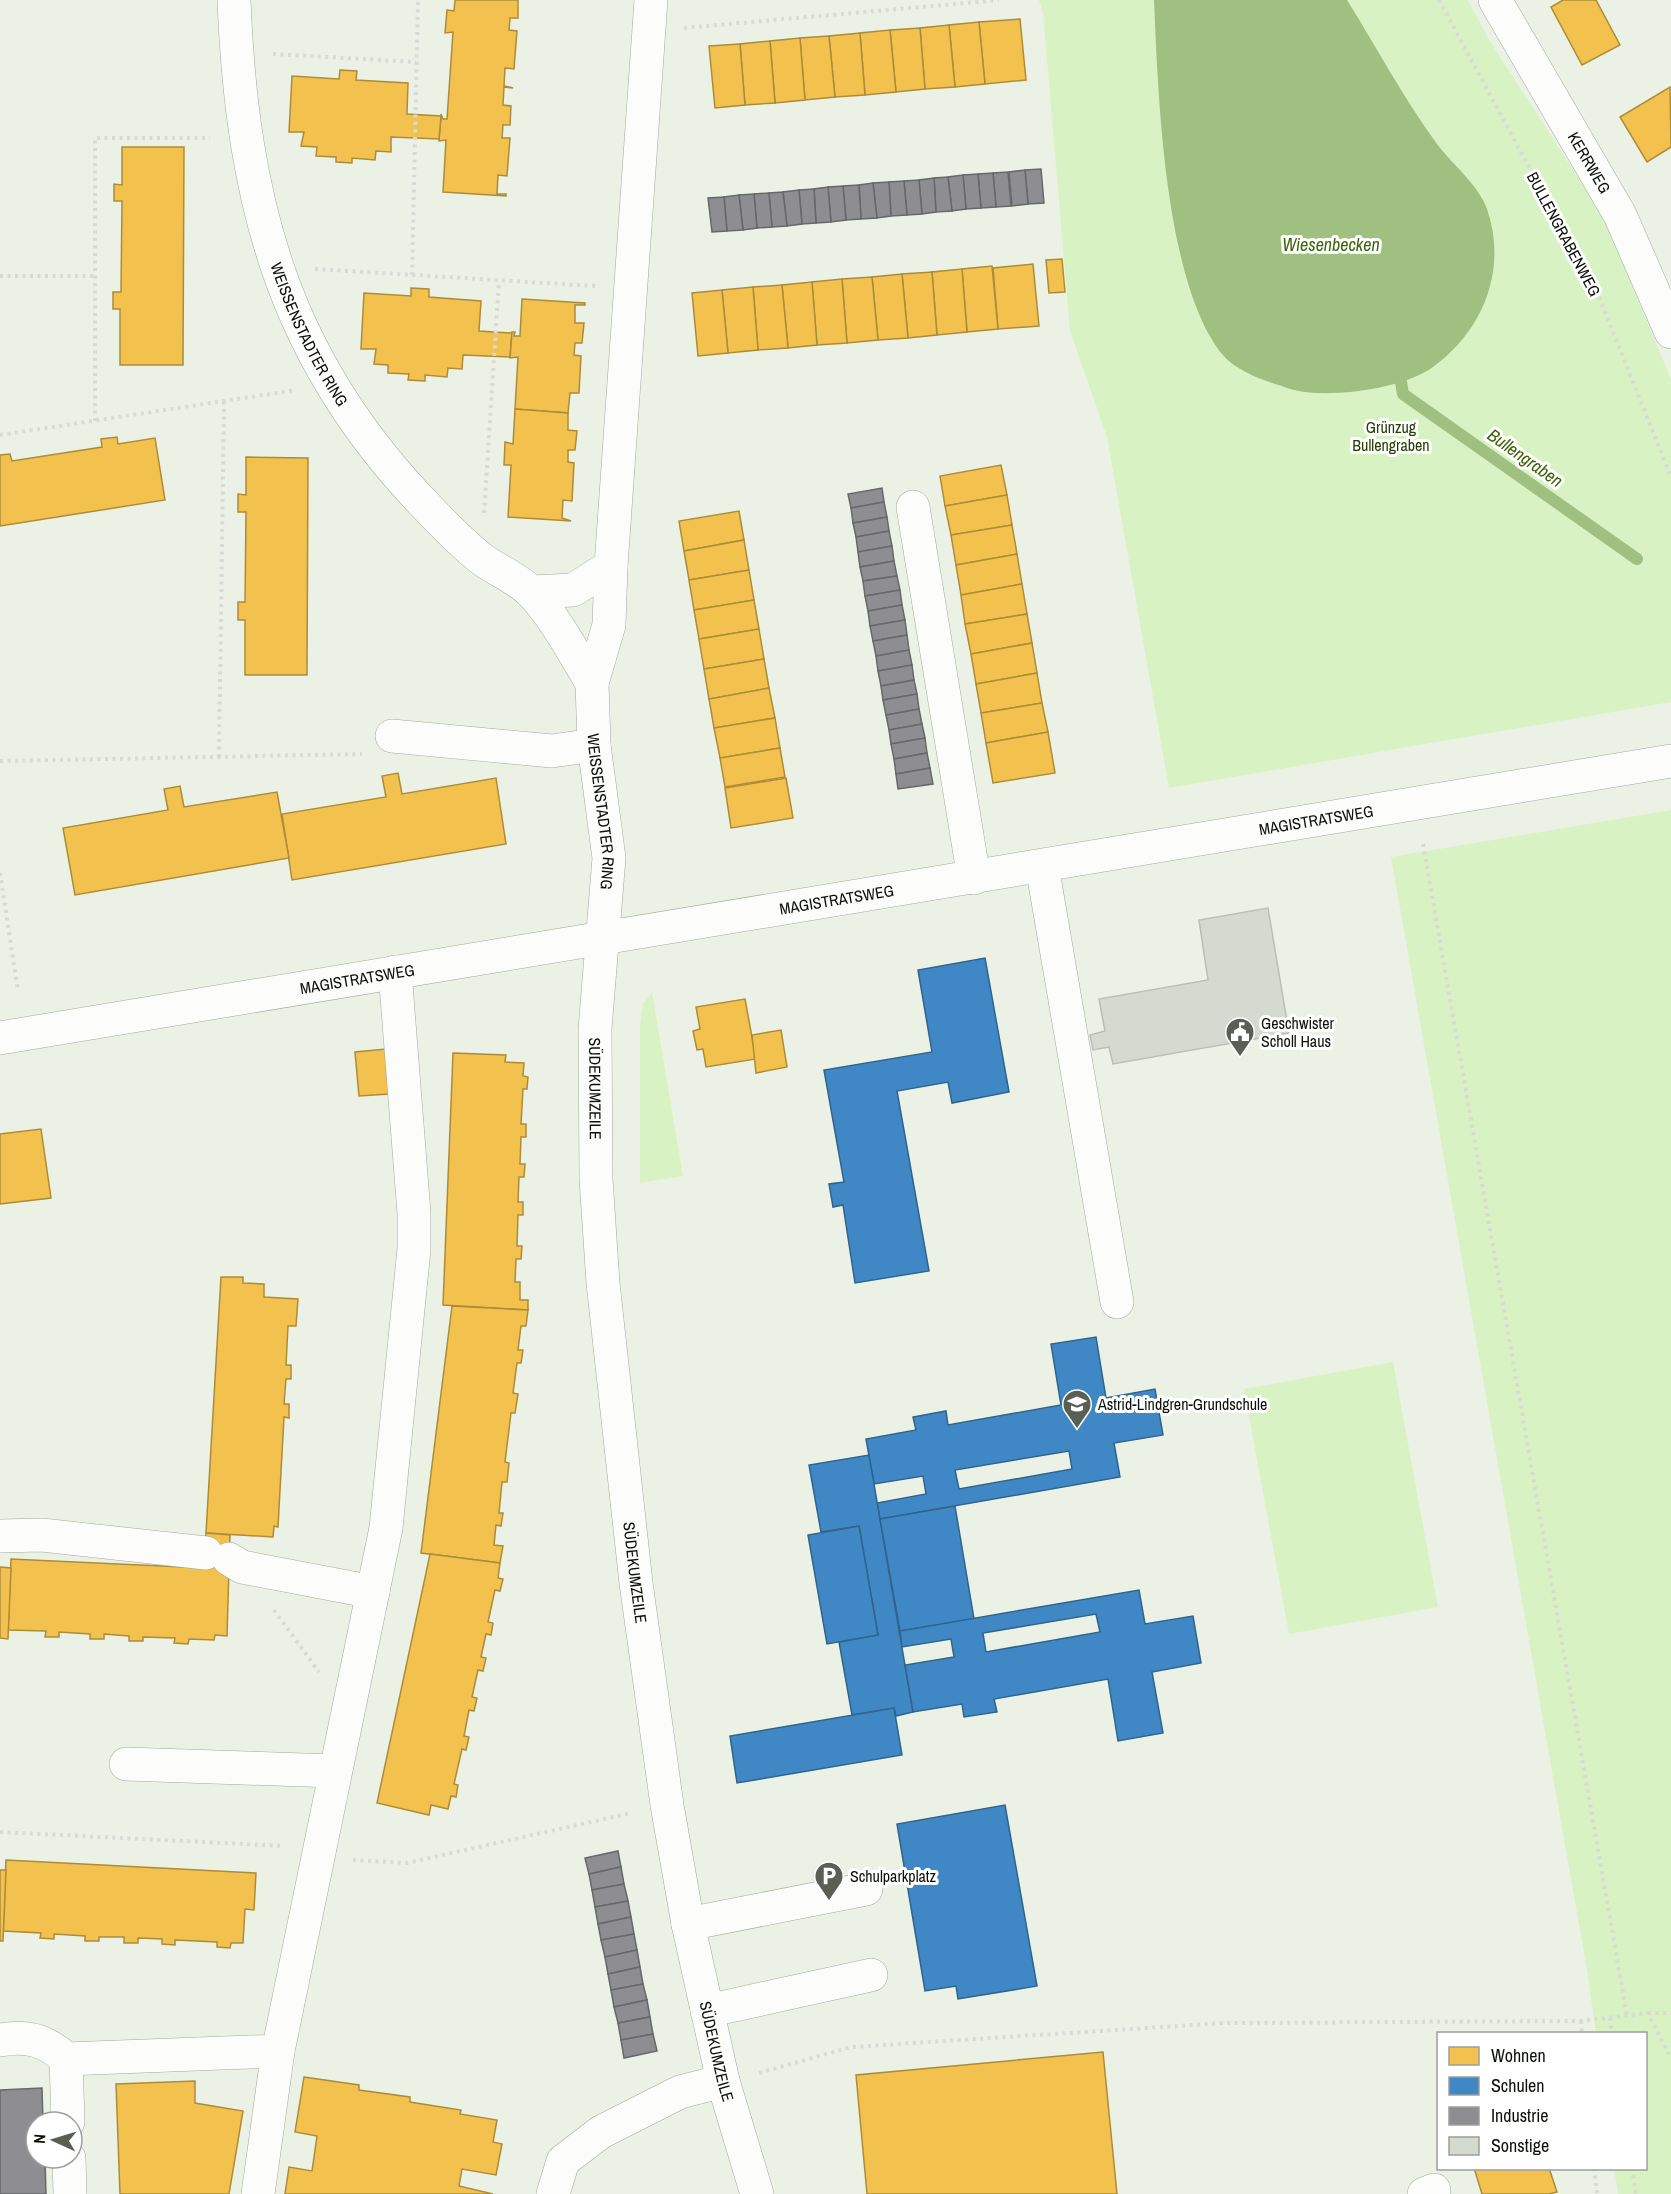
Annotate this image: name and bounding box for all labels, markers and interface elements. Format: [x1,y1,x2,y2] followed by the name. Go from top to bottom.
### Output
[1563,128,1616,197] street label: KERRWEG
[1522,168,1606,300] street label: BULLENGRABENWEG
[1282,232,1380,257] water label: Wiesenbecken
[266,260,353,410] street label: WEISSENSTADTER RING
[1352,416,1430,456] park label: Grünzug Bullengraben
[1482,422,1568,493] water label: Bullengraben
[583,733,620,891] street label: WEISSENSTADTER RING
[1257,800,1375,840] street label: MAGISTRATSWEG
[778,879,896,920] street label: MAGISTRATSWEG
[298,958,416,999] street label: MAGISTRATSWEG
[1261,1012,1335,1052] place label: Geschwister Scholl Haus
[1224,1016,1256,1058] public building icon: Geschwister Scholl Haus
[584,1037,607,1140] street label: SÜDEKUMZEILE
[1061,1388,1093,1430] school or university icon: Astrid-Lindgren-Grundschule
[1097,1393,1267,1415] place label: Astrid-Lindgren-Grundschule
[618,1521,653,1625] street label: SÜDEKUMZEILE
[813,1860,845,1902] parking icon: Schulparkplatz
[850,1865,936,1887] place label: Schulparkplatz
[695,1999,740,2104] street label: SÜDEKUMZEILE
[1437,2032,1647,2170] legend
[1491,2043,1546,2068] text: Wohnen
[1491,2073,1544,2098] text: Schulen
[1491,2103,1548,2128] text: Industrie
[24,2110,84,2170] north arrow
[28,2133,50,2144] text: N
[1491,2133,1549,2158] text: Sonstige

